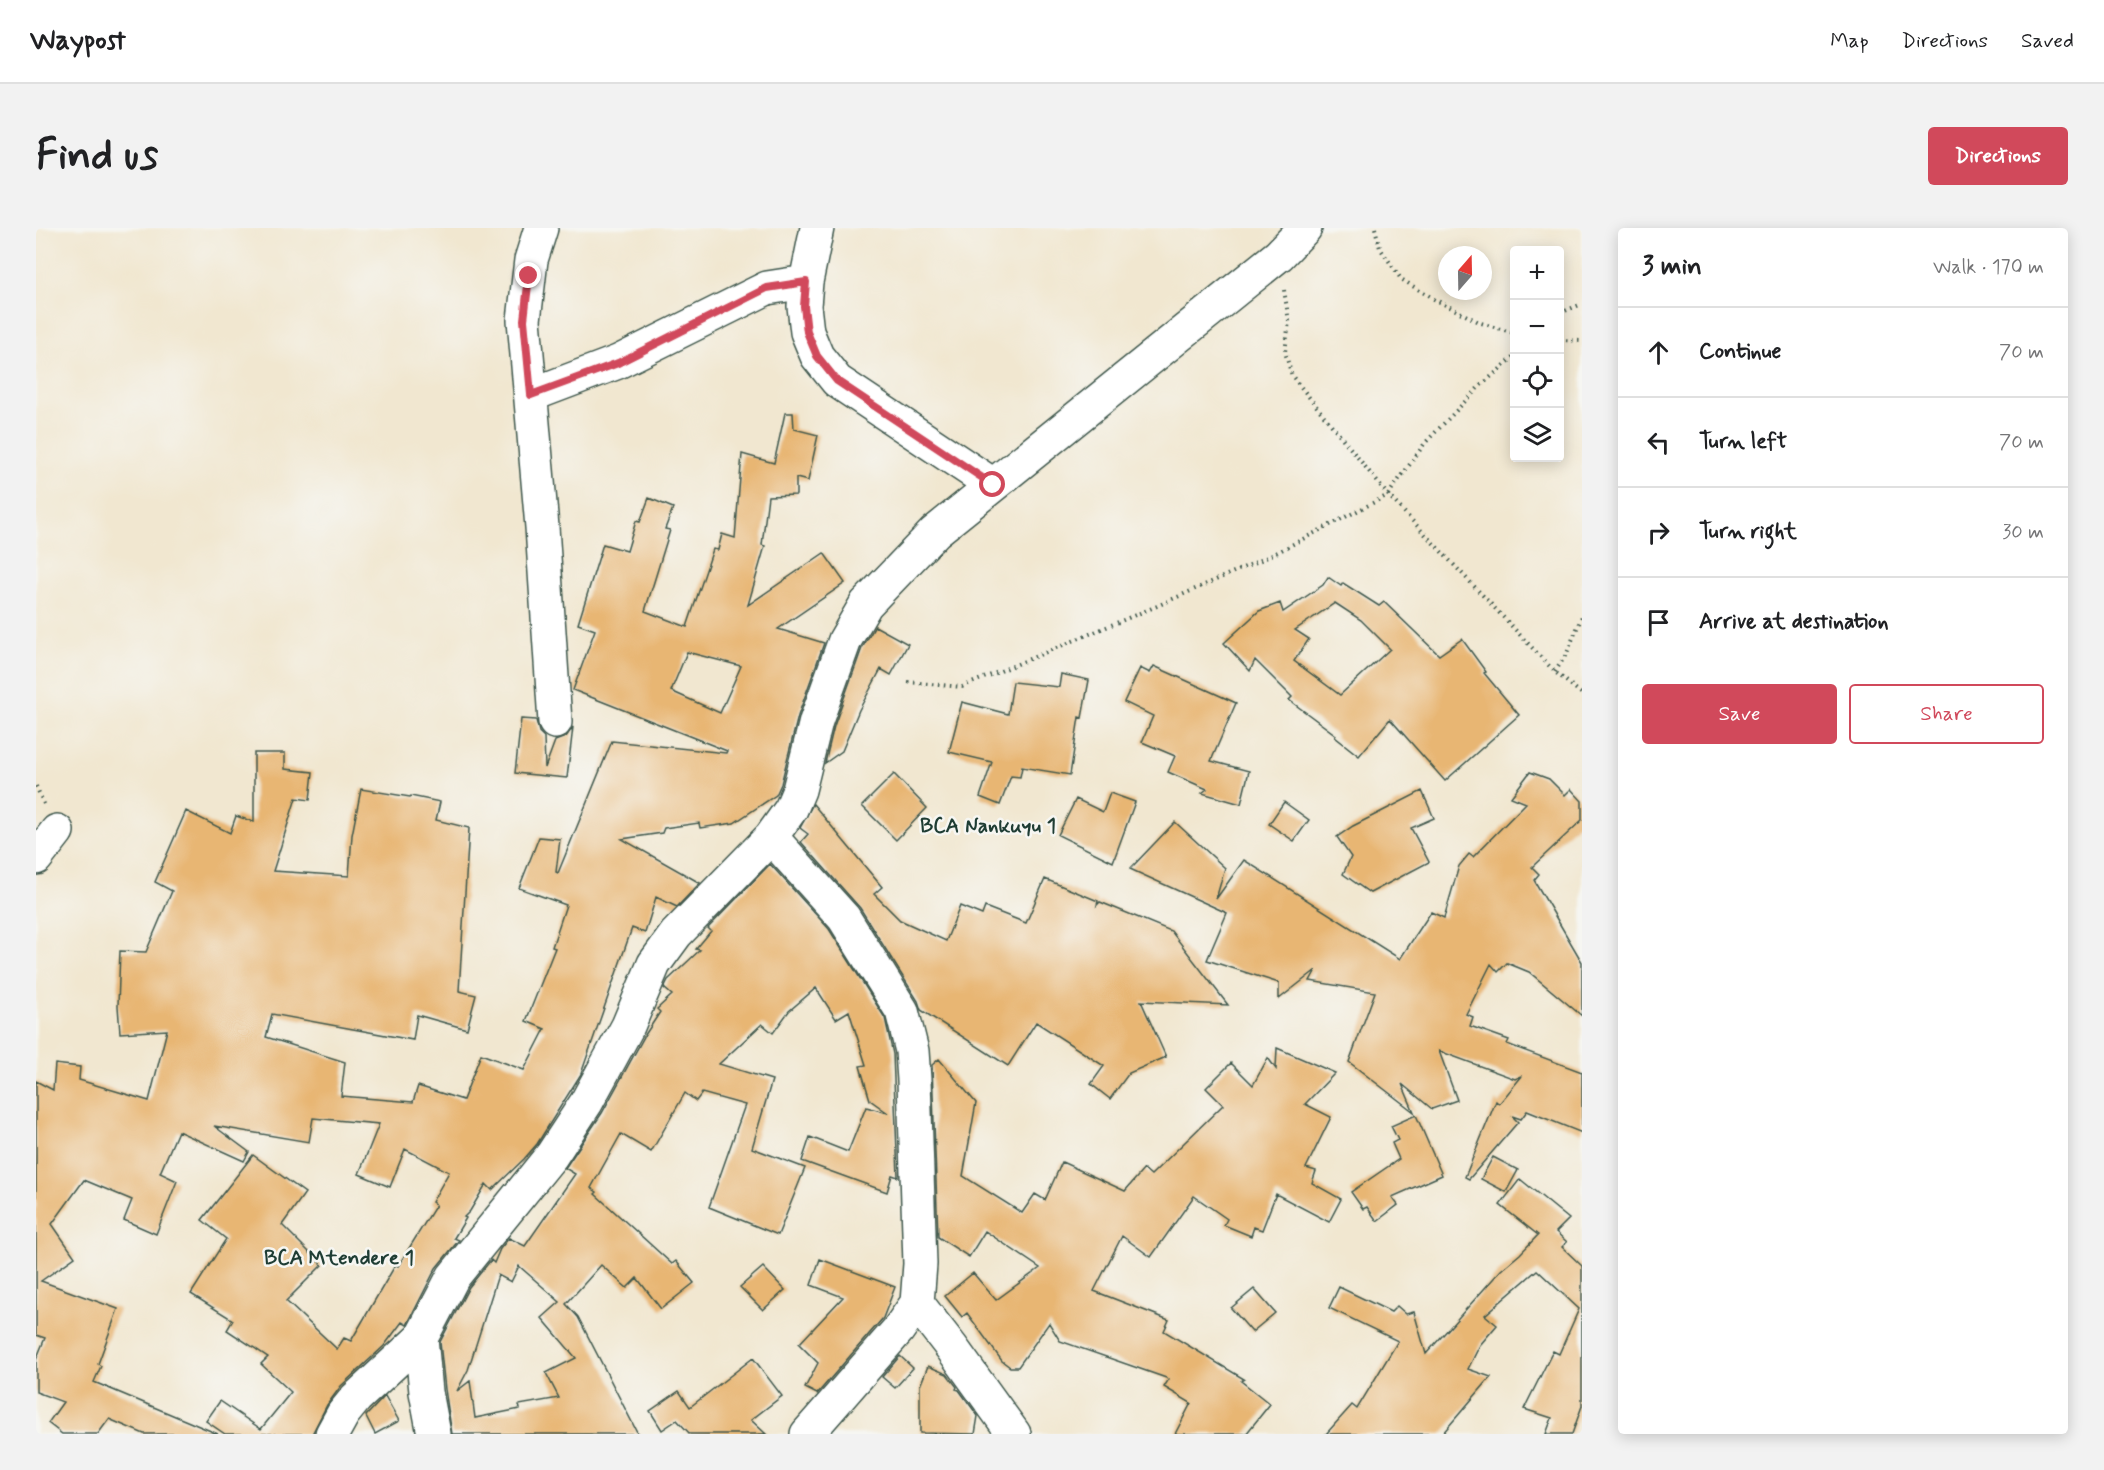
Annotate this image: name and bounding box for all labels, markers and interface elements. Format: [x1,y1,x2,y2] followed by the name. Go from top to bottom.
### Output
[30,23,126,60] text: Waypost
[1830,27,1869,55] text: Map
[1902,27,1988,55] text: Directions
[2021,27,2074,55] text: Saved
[1928,127,2068,185] button: Directions
[36,129,158,184] text: Find us
[1438,246,1492,300] north arrow
[1510,246,1564,462] map controls
[1510,246,1564,300] button: +
[1642,250,1702,284] text: 3 min
[1933,254,2044,281] text: Walk · 170 m
[515,262,541,288] route end
[1510,300,1564,354] button: −
[1642,336,1675,369] icon: ahead
[1699,338,1781,366] text: Continue
[1999,339,2044,366] text: 70 m
[1510,354,1564,408] button: locate
[1510,408,1564,462] button: layers
[1642,426,1675,459] icon: left
[1699,428,1787,456] text: Turn left
[1999,429,2044,456] text: 70 m
[979,471,1005,497] route start
[1642,516,1675,549] icon: right
[1699,518,1797,546] text: Turn right
[2002,519,2044,546] text: 30 m
[1642,606,1675,639] icon: arrive
[1699,608,1889,636] text: Arrive at destination
[1642,684,1837,744] button: Save
[1849,684,2044,744] button: Share
[920,812,1056,840] district label: BCA Nankuyu 1
[264,1244,414,1272] district label: BCA Mtendere 1

